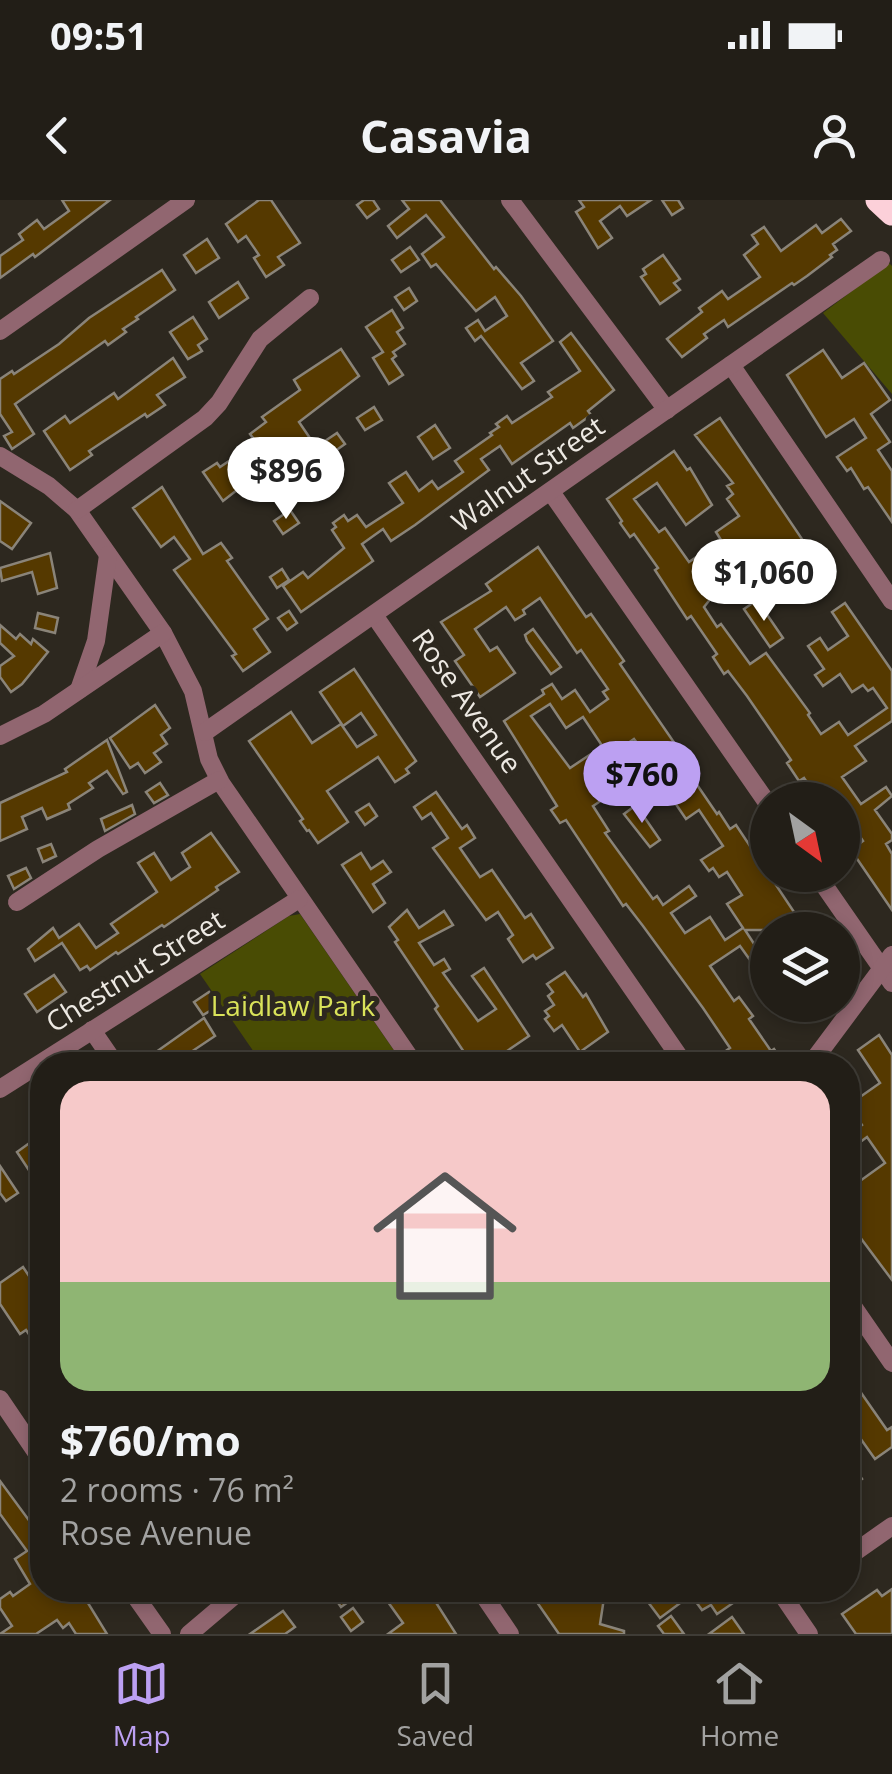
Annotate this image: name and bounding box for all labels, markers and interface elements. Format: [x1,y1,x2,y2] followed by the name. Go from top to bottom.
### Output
[50,9,148,61] text: 09:51
[360,105,532,166] text: Casavia
[30,108,85,163] icon: back
[807,108,862,163] icon: person
[444,406,611,540] street label: Walnut Street
[227,437,345,522] pin: $896
[249,448,323,491] text: $896
[683,539,845,624] pin: $1,060
[714,550,814,593] text: $1,060
[404,621,532,780] street label: Rose Avenue
[583,741,701,826] pin: $760
[605,752,679,795] text: $760
[750,782,860,892] north arrow
[750,782,860,1022] map controls
[38,900,231,1040] street label: Chestnut Street
[750,912,860,1022] button: layers
[211,986,376,1024] park label: Laidlaw Park
[355,1146,535,1326] icon: home
[60,1411,241,1468] text: $760/mo
[60,1468,294,1511] text: 2 rooms · 76 m²
[60,1511,252,1554] text: Rose Avenue
[113,1656,171,1754] tab: Map
[396,1656,474,1754] tab: Saved
[700,1656,779,1754] tab: Home

